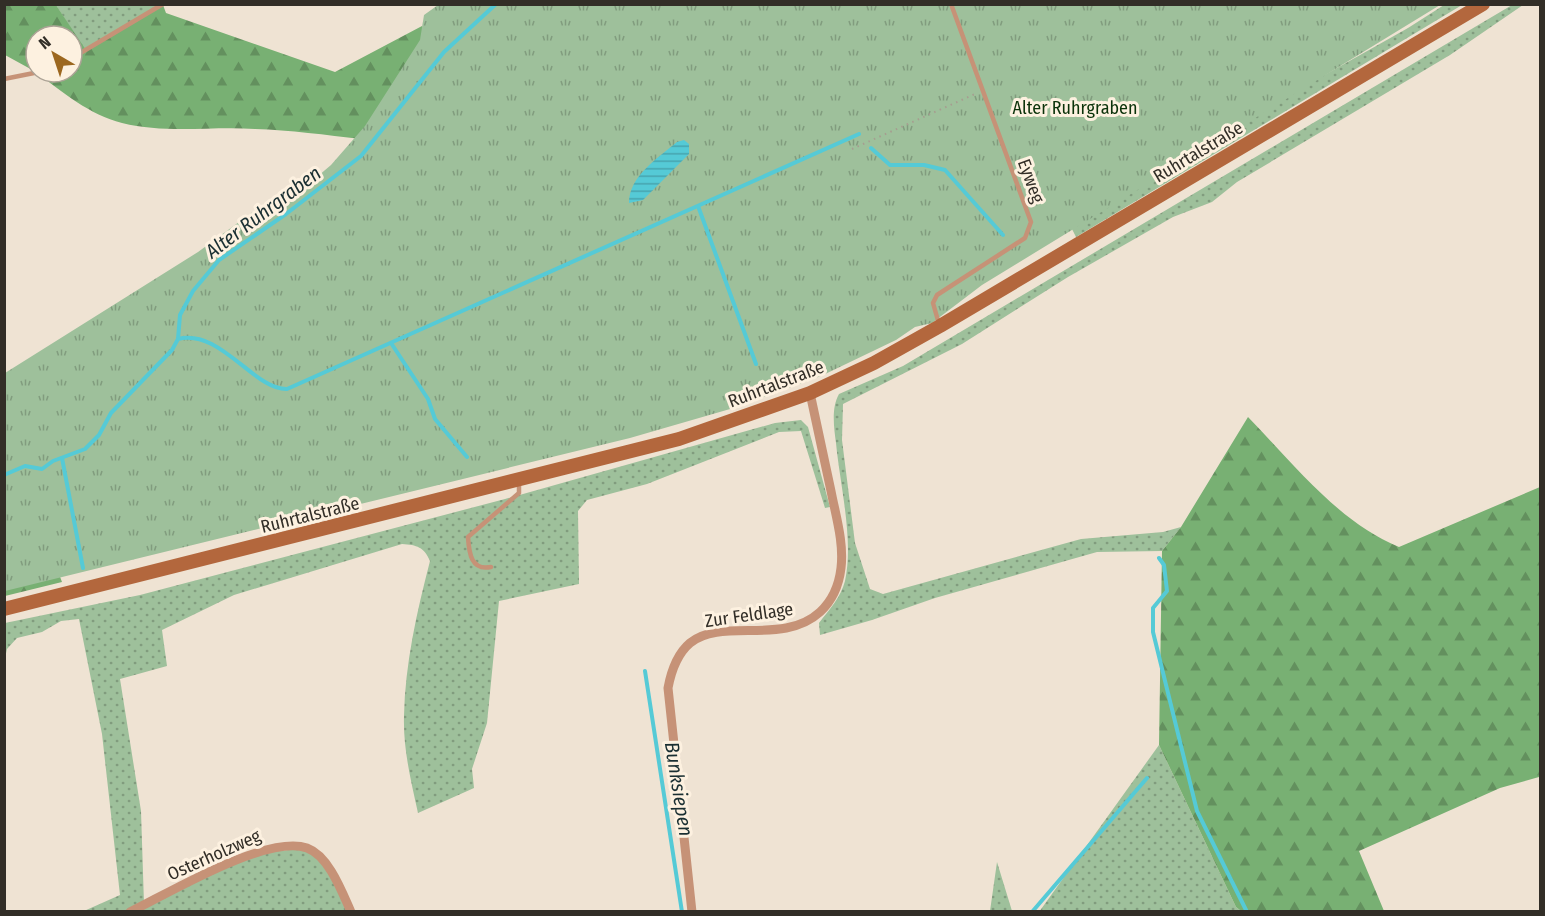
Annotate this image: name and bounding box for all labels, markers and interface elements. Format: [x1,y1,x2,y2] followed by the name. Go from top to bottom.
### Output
[24,24,84,84] north arrow
[35,32,55,53] text: N
[1013,97,1137,119] park label: Alter Ruhrgraben
[1149,117,1247,187] street label: Ruhrtalstraße
[1013,156,1049,207] street label: Eyweg
[200,161,325,264] water label: Alter Ruhrgraben
[725,356,827,412] street label: Ruhrtalstraße
[258,492,362,538] street label: Ruhrtalstraße
[703,598,795,632] street label: Zur Feldlage
[660,740,698,838] water label: Bunksiepen
[164,824,265,885] street label: Osterholzweg

